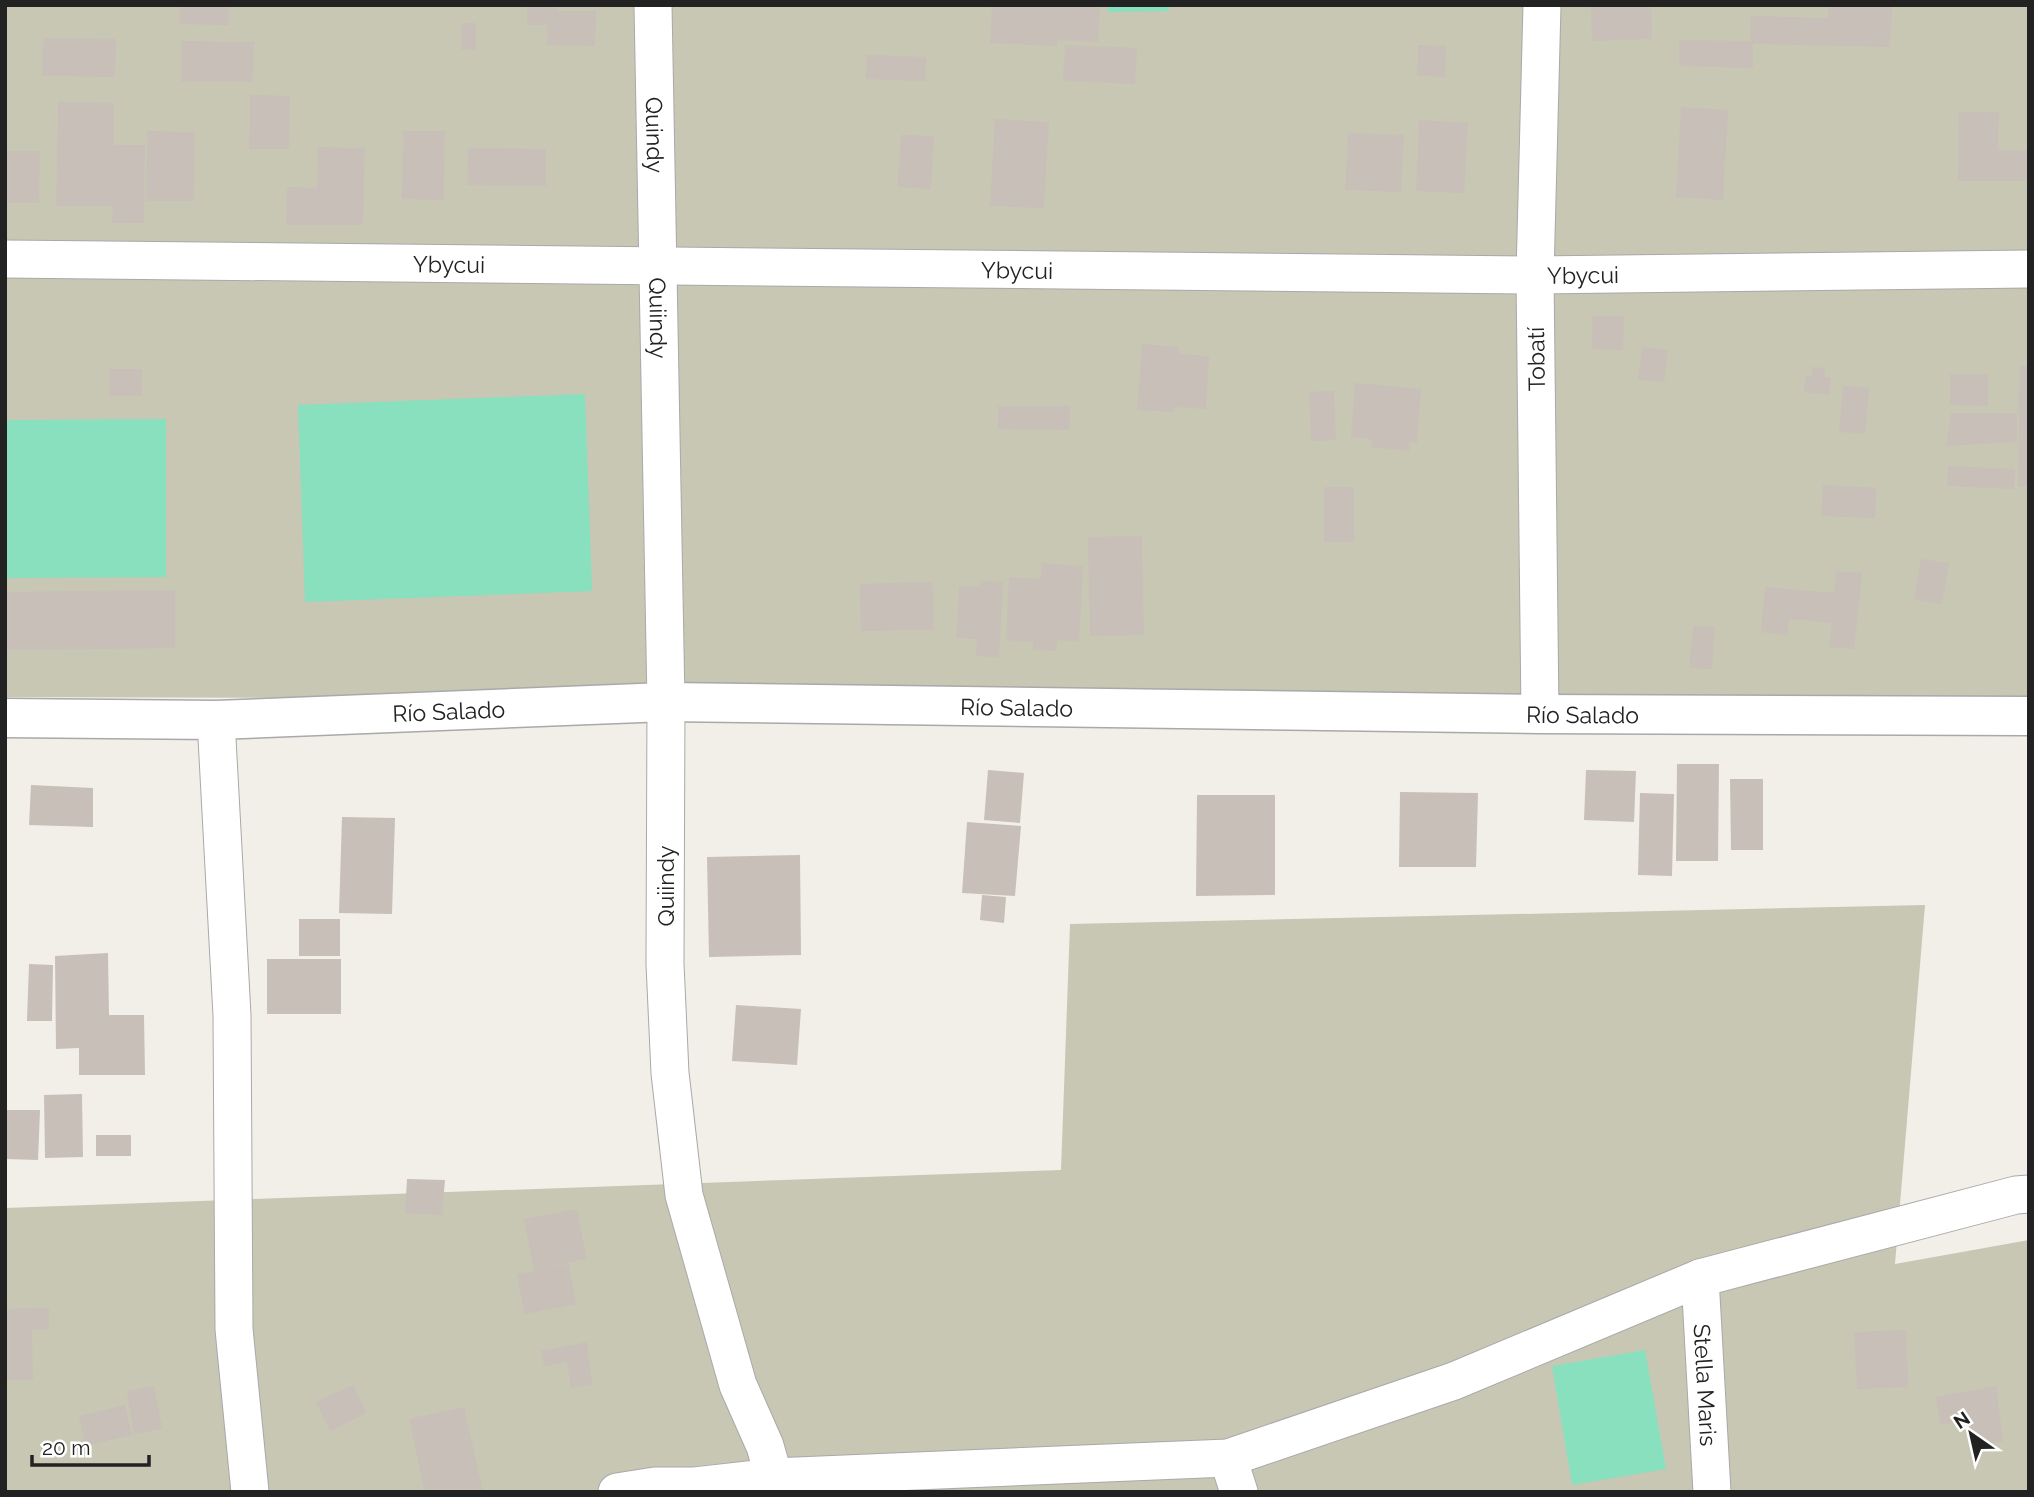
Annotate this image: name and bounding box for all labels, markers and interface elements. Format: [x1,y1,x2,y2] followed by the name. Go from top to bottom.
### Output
[641,97,670,173] street label: Quindy
[413,250,485,278] street label: Ybycui
[981,256,1053,283] street label: Ybycui
[1547,260,1619,288] street label: Ybycui
[645,277,673,359] street label: Quiindy
[1522,326,1550,391] street label: Tobatí
[960,693,1073,721] street label: Río Salado
[392,695,506,726] street label: Río Salado
[1526,700,1639,728] street label: Río Salado
[652,845,679,927] street label: Quiindy
[1689,1323,1723,1447] street label: Stella Maris
[1936,1399,2006,1469] north arrow
[1949,1407,1974,1433] text: N
[32,1424,149,1468] scale bar
[42,1435,90,1460] text: 20 m

